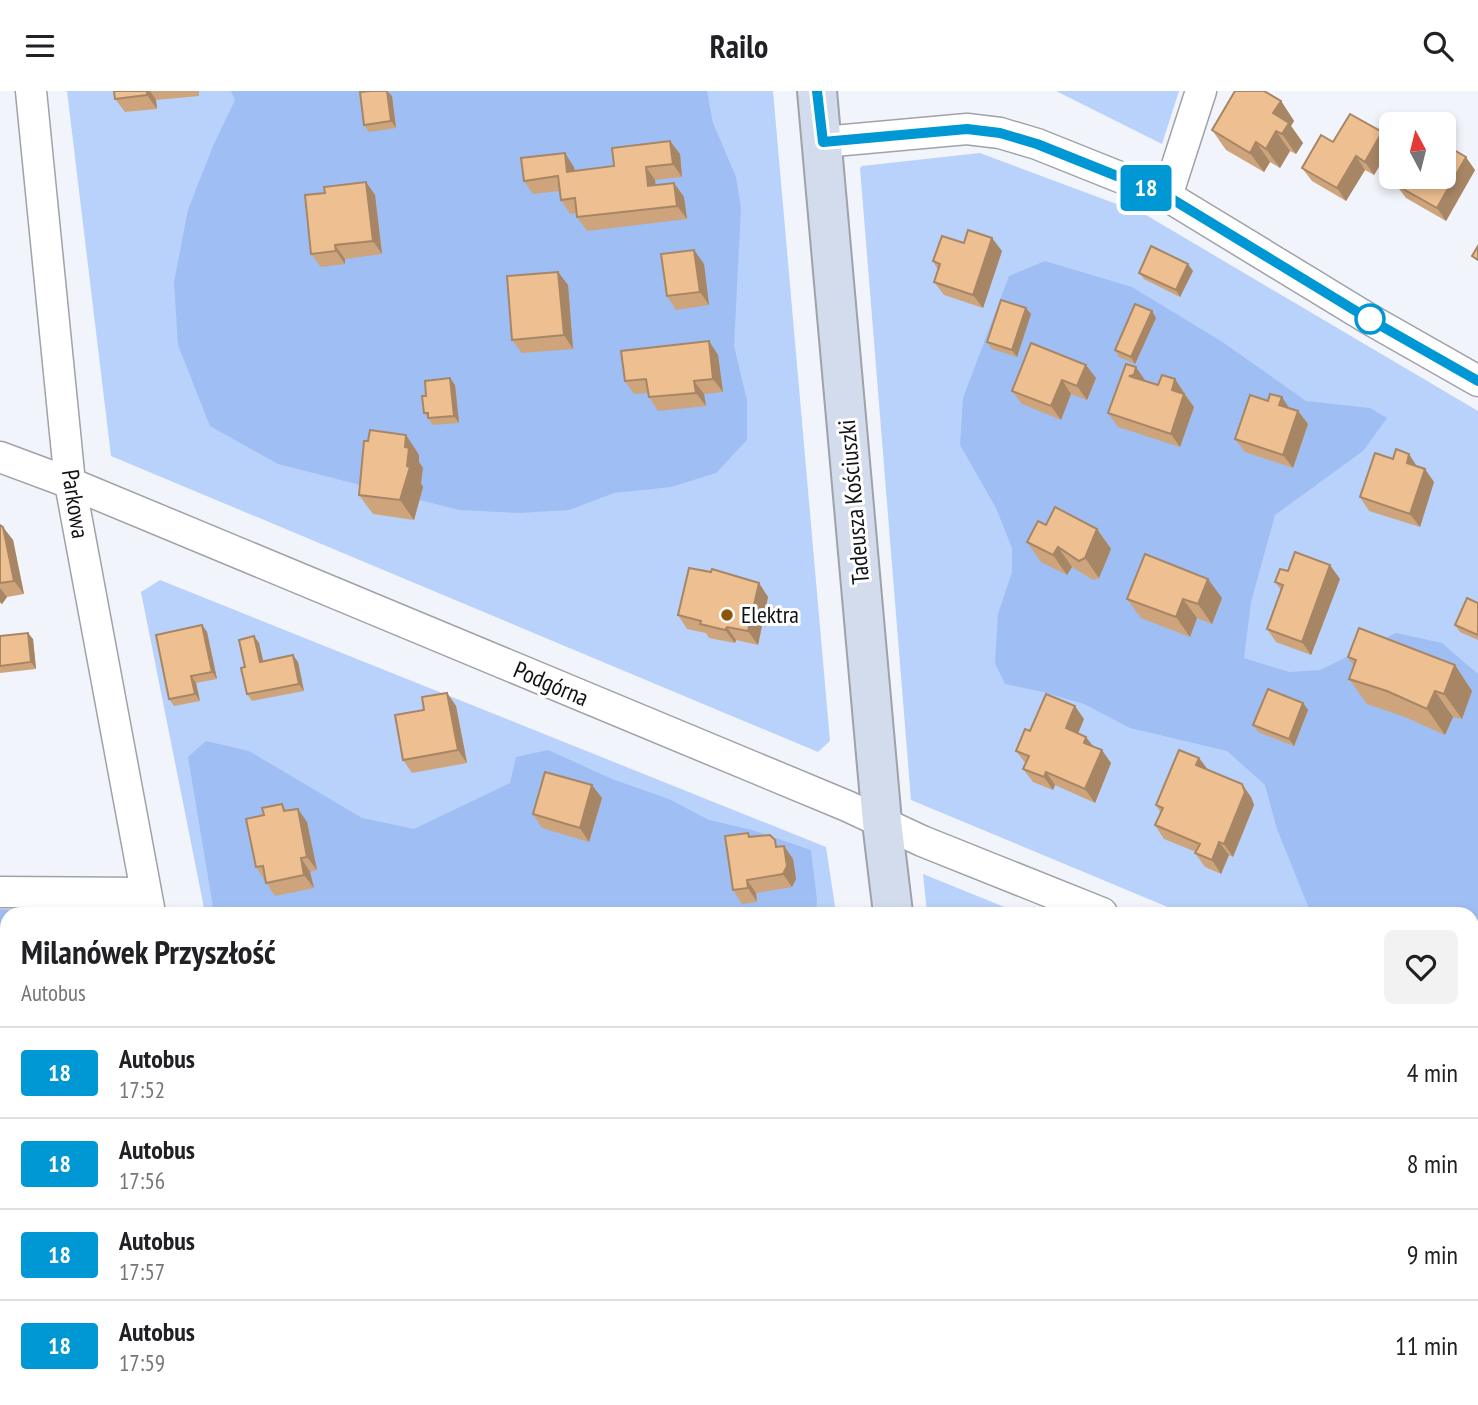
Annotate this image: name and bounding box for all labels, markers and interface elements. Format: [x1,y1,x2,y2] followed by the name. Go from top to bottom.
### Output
[710,25,768,67] text: Railo
[21,27,59,65] icon: menu
[1419,27,1457,65] icon: search
[1379,112,1456,189] north arrow
[1379,112,1456,189] map controls
[1114,165,1178,211] line badge: 18
[1135,172,1157,203] text: 18
[1355,304,1385,334] unlabelled marker
[831,418,876,586] street label: Tadeusza Kościuszki
[55,467,96,541] street label: Parkowa
[741,599,799,630] place label: Elektra
[719,607,735,623] marker: Elektra
[509,654,593,713] street label: Podgórna
[21,930,276,973] text: Milanówek Przyszłość
[1384,930,1458,1004] button: heart
[21,978,86,1007] text: Autobus
[119,1042,195,1075] text: Autobus
[1407,1056,1458,1089] text: 4 min
[48,1057,71,1088] text: 18
[119,1075,165,1104] text: 17:52
[119,1133,195,1166] text: Autobus
[1407,1147,1458,1180] text: 8 min
[48,1148,71,1179] text: 18
[119,1166,165,1195] text: 17:56
[119,1224,195,1257] text: Autobus
[1407,1238,1458,1271] text: 9 min
[48,1239,71,1270] text: 18
[119,1257,165,1286] text: 17:57
[119,1315,195,1348] text: Autobus
[1395,1329,1458,1362] text: 11 min
[48,1330,71,1361] text: 18
[119,1348,165,1377] text: 17:59

